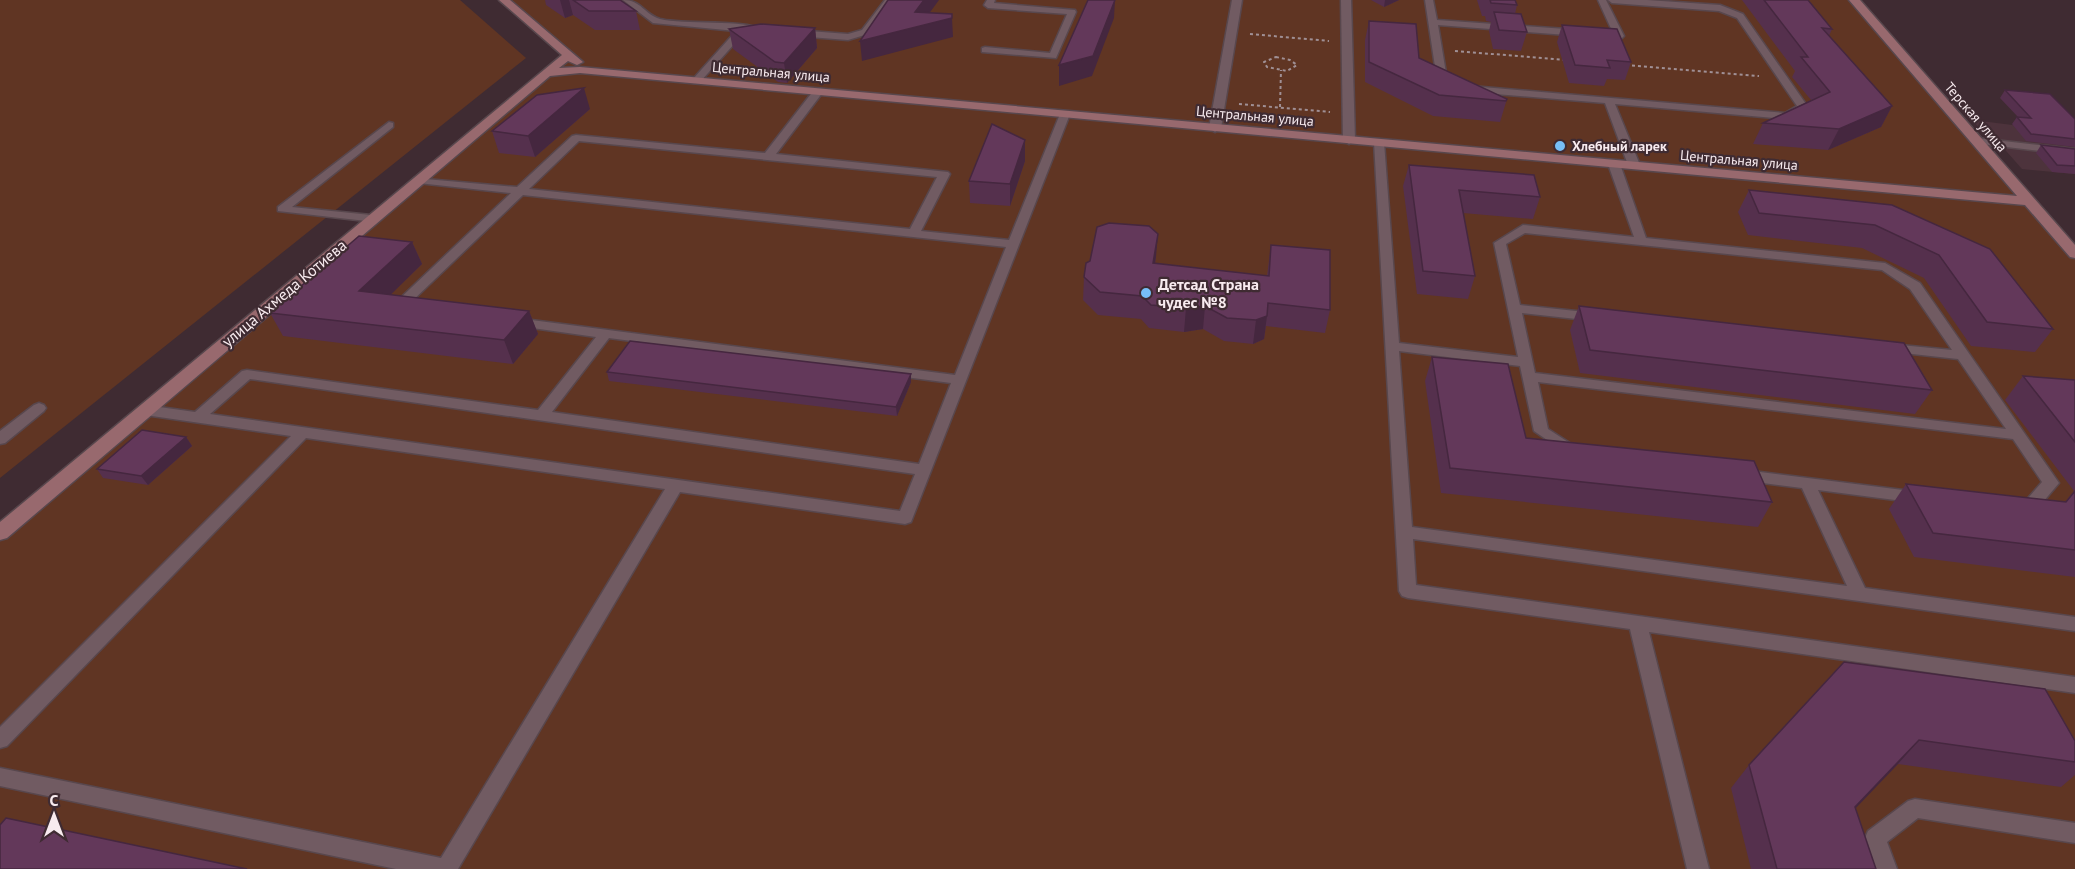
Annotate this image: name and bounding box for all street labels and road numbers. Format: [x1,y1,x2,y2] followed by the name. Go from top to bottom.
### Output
[711,58,831,86] street label: Центральная улица
[1941,78,2011,156] street label: Терская улица
[1195,102,1315,130] street label: Центральная улица
[1679,146,1799,174] street label: Центральная улица
[218,235,350,351] street label: улица Ахмеда Котиева

